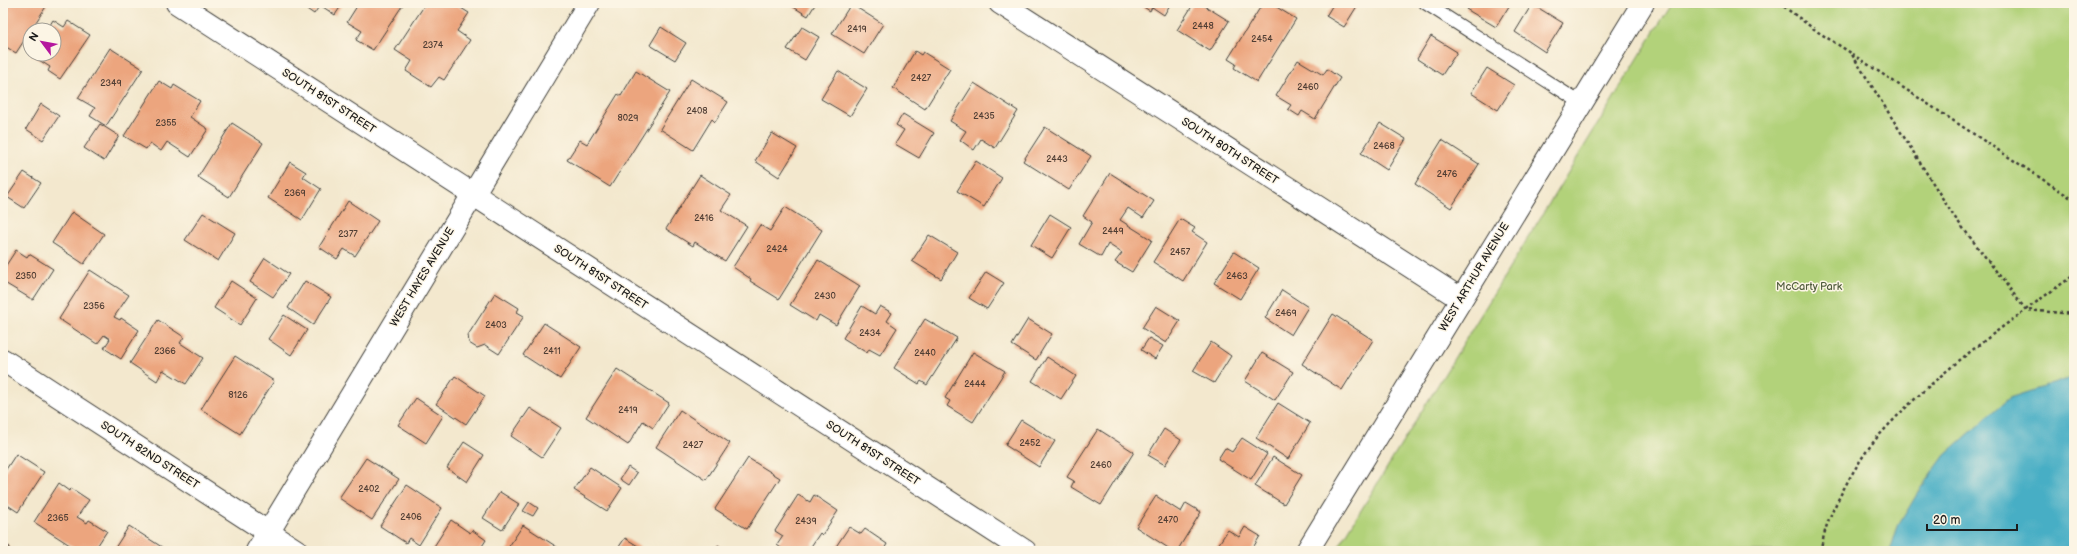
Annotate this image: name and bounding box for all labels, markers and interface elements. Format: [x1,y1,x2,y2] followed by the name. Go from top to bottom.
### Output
[1192,21,1214,32] house number: 2448
[22,22,62,62] north arrow
[847,24,867,35] house number: 2419
[26,30,42,44] text: N
[1251,34,1273,45] house number: 2454
[423,40,444,51] house number: 2374
[280,66,379,136] street label: SOUTH 81ST STREET
[911,73,932,84] house number: 2427
[100,78,122,89] house number: 2349
[1297,82,1319,93] house number: 2460
[686,106,708,117] house number: 2408
[973,111,995,122] house number: 2435
[617,113,639,124] house number: 8029
[1179,115,1281,187] street label: SOUTH 80TH STREET
[156,118,176,129] house number: 2355
[1373,141,1395,152] house number: 2468
[1046,154,1068,165] house number: 2443
[1437,169,1458,180] house number: 2476
[284,188,306,199] house number: 2369
[694,213,714,224] house number: 2416
[1436,220,1512,334] street label: WEST ARTHUR AVENUE
[387,225,457,329] street label: WEST HAYES AVENUE
[1102,226,1124,237] house number: 2449
[338,229,358,240] house number: 2377
[552,242,651,312] street label: SOUTH 81ST STREET
[766,244,788,255] house number: 2424
[1170,247,1191,258] house number: 2457
[15,271,37,282] house number: 2350
[1226,271,1248,282] house number: 2463
[1776,280,1843,293] park label: McCarty Park
[814,291,836,302] house number: 2430
[83,301,105,312] house number: 2356
[1275,308,1297,319] house number: 2469
[485,320,507,331] house number: 2403
[859,328,881,339] house number: 2434
[154,346,176,357] house number: 2366
[543,346,561,357] house number: 2411
[914,348,936,359] house number: 2440
[964,379,986,390] house number: 2444
[228,390,248,401] house number: 8126
[618,405,638,416] house number: 2419
[98,418,202,492] street label: SOUTH 82ND STREET
[824,418,923,488] street label: SOUTH 81ST STREET
[1019,438,1041,449] house number: 2452
[683,440,704,451] house number: 2427
[1090,460,1112,471] house number: 2460
[358,484,380,495] house number: 2402
[1927,506,2017,532] scale bar
[400,512,422,523] house number: 2406
[47,513,69,524] house number: 2365
[1933,513,1960,528] text: 20 m
[1158,515,1178,526] house number: 2470
[795,516,817,527] house number: 2439

